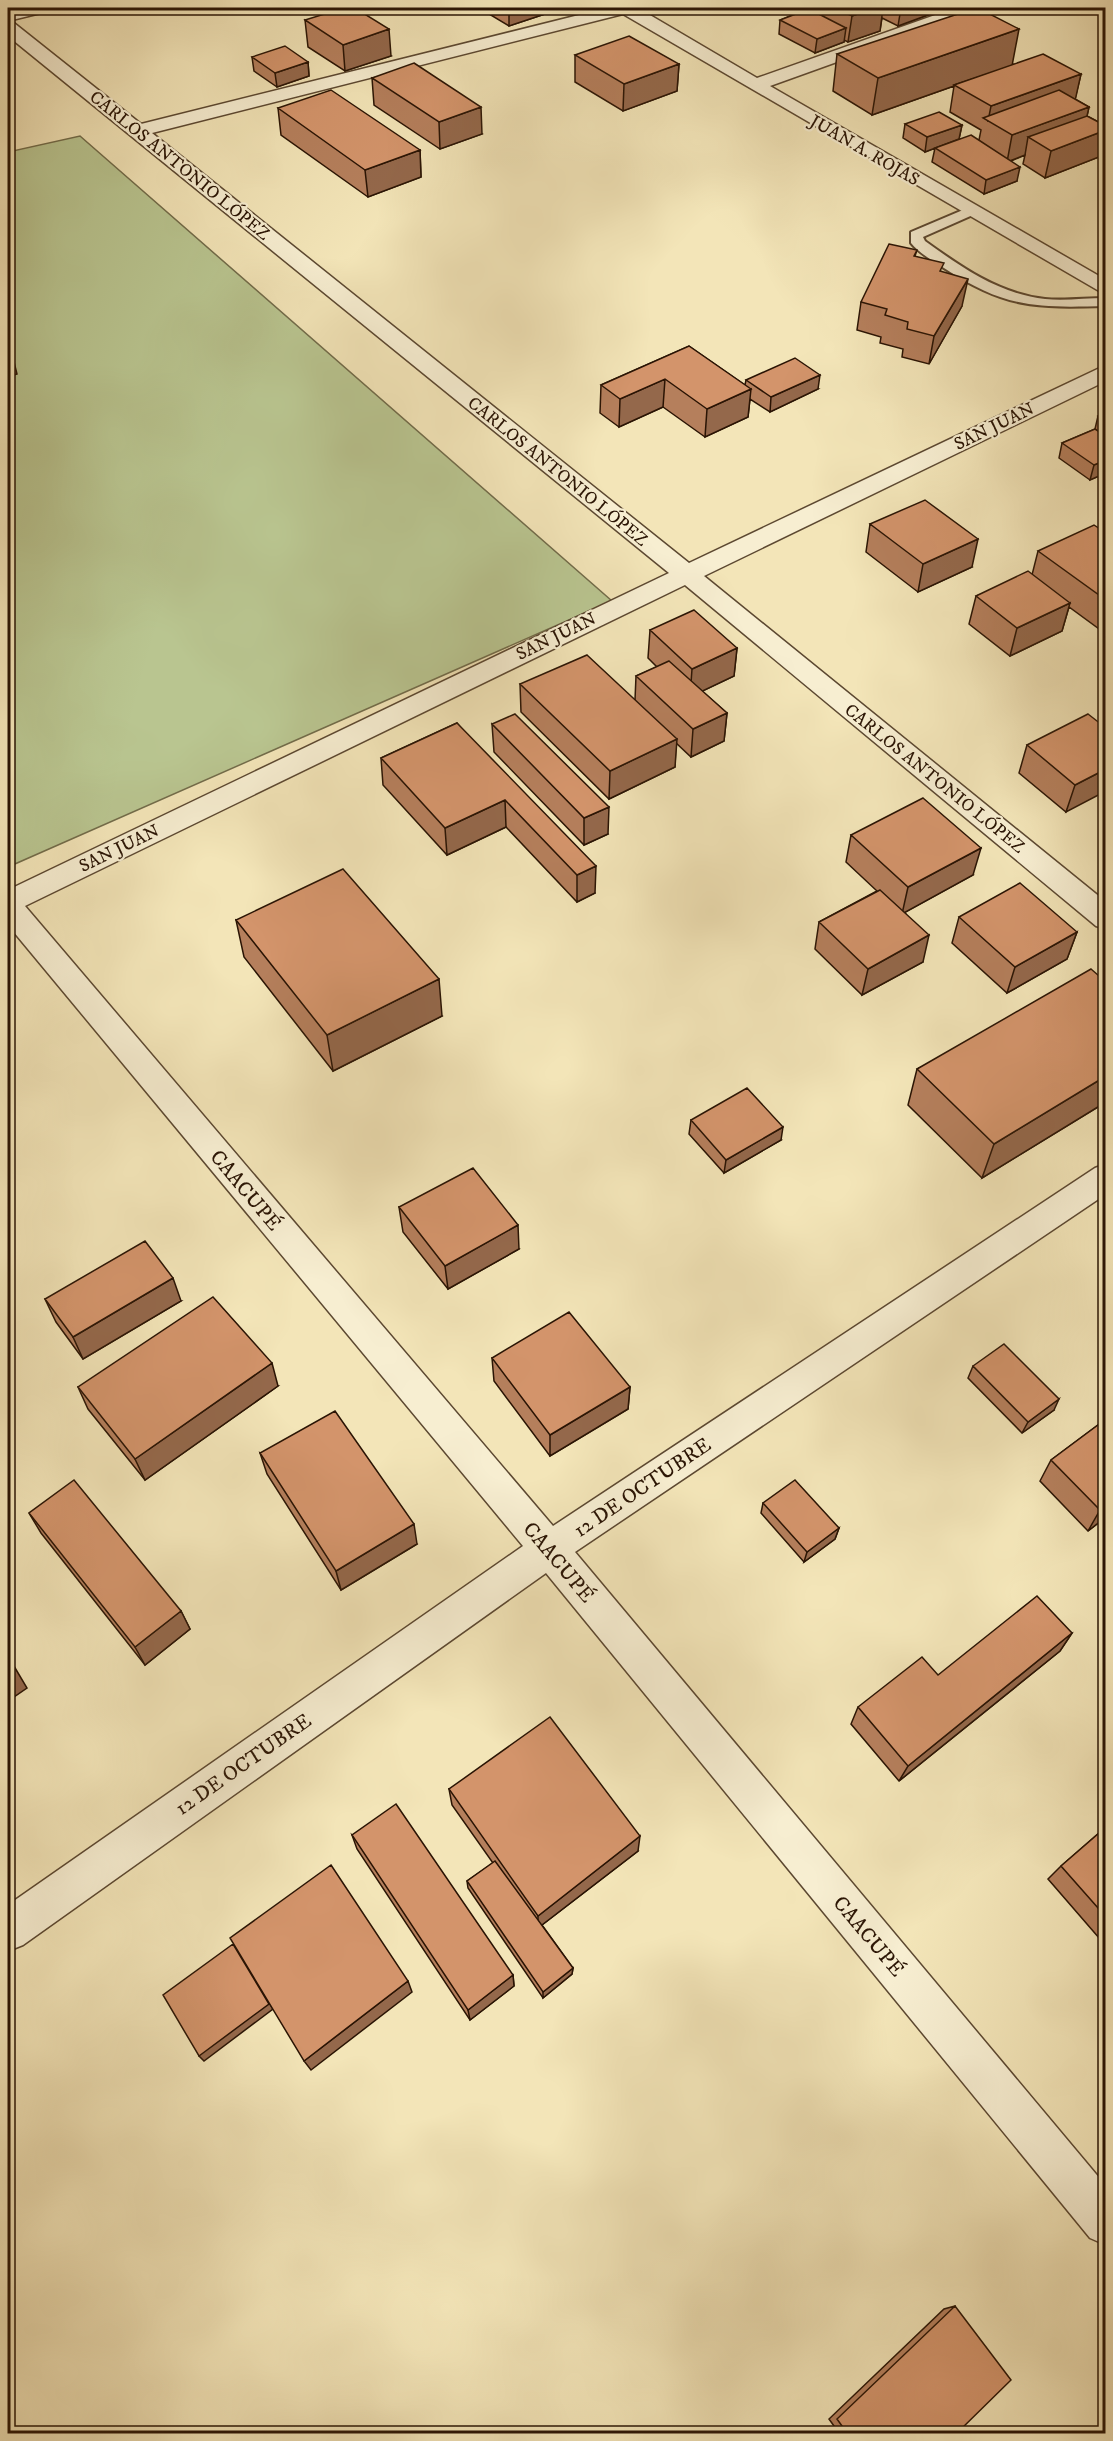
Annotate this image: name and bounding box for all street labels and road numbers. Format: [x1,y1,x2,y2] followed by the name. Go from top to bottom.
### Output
[85,86,274,246] street label: CARLOS ANTONIO LÓPEZ
[804,110,923,191] street label: JUAN A. ROJAS
[463,392,652,552] street label: CARLOS ANTONIO LÓPEZ
[951,398,1038,456] street label: SAN JUAN
[513,608,600,666] street label: SAN JUAN
[840,699,1029,859] street label: CARLOS ANTONIO LÓPEZ
[76,820,163,878] street label: SAN JUAN
[204,1144,287,1237] street label: CAACUPÉ
[569,1432,716,1543] street label: 12 DE OCTUBRE
[517,1516,600,1609] street label: CAACUPÉ
[170,1708,317,1821] street label: 12 DE OCTUBRE
[827,1890,910,1983] street label: CAACUPÉ

